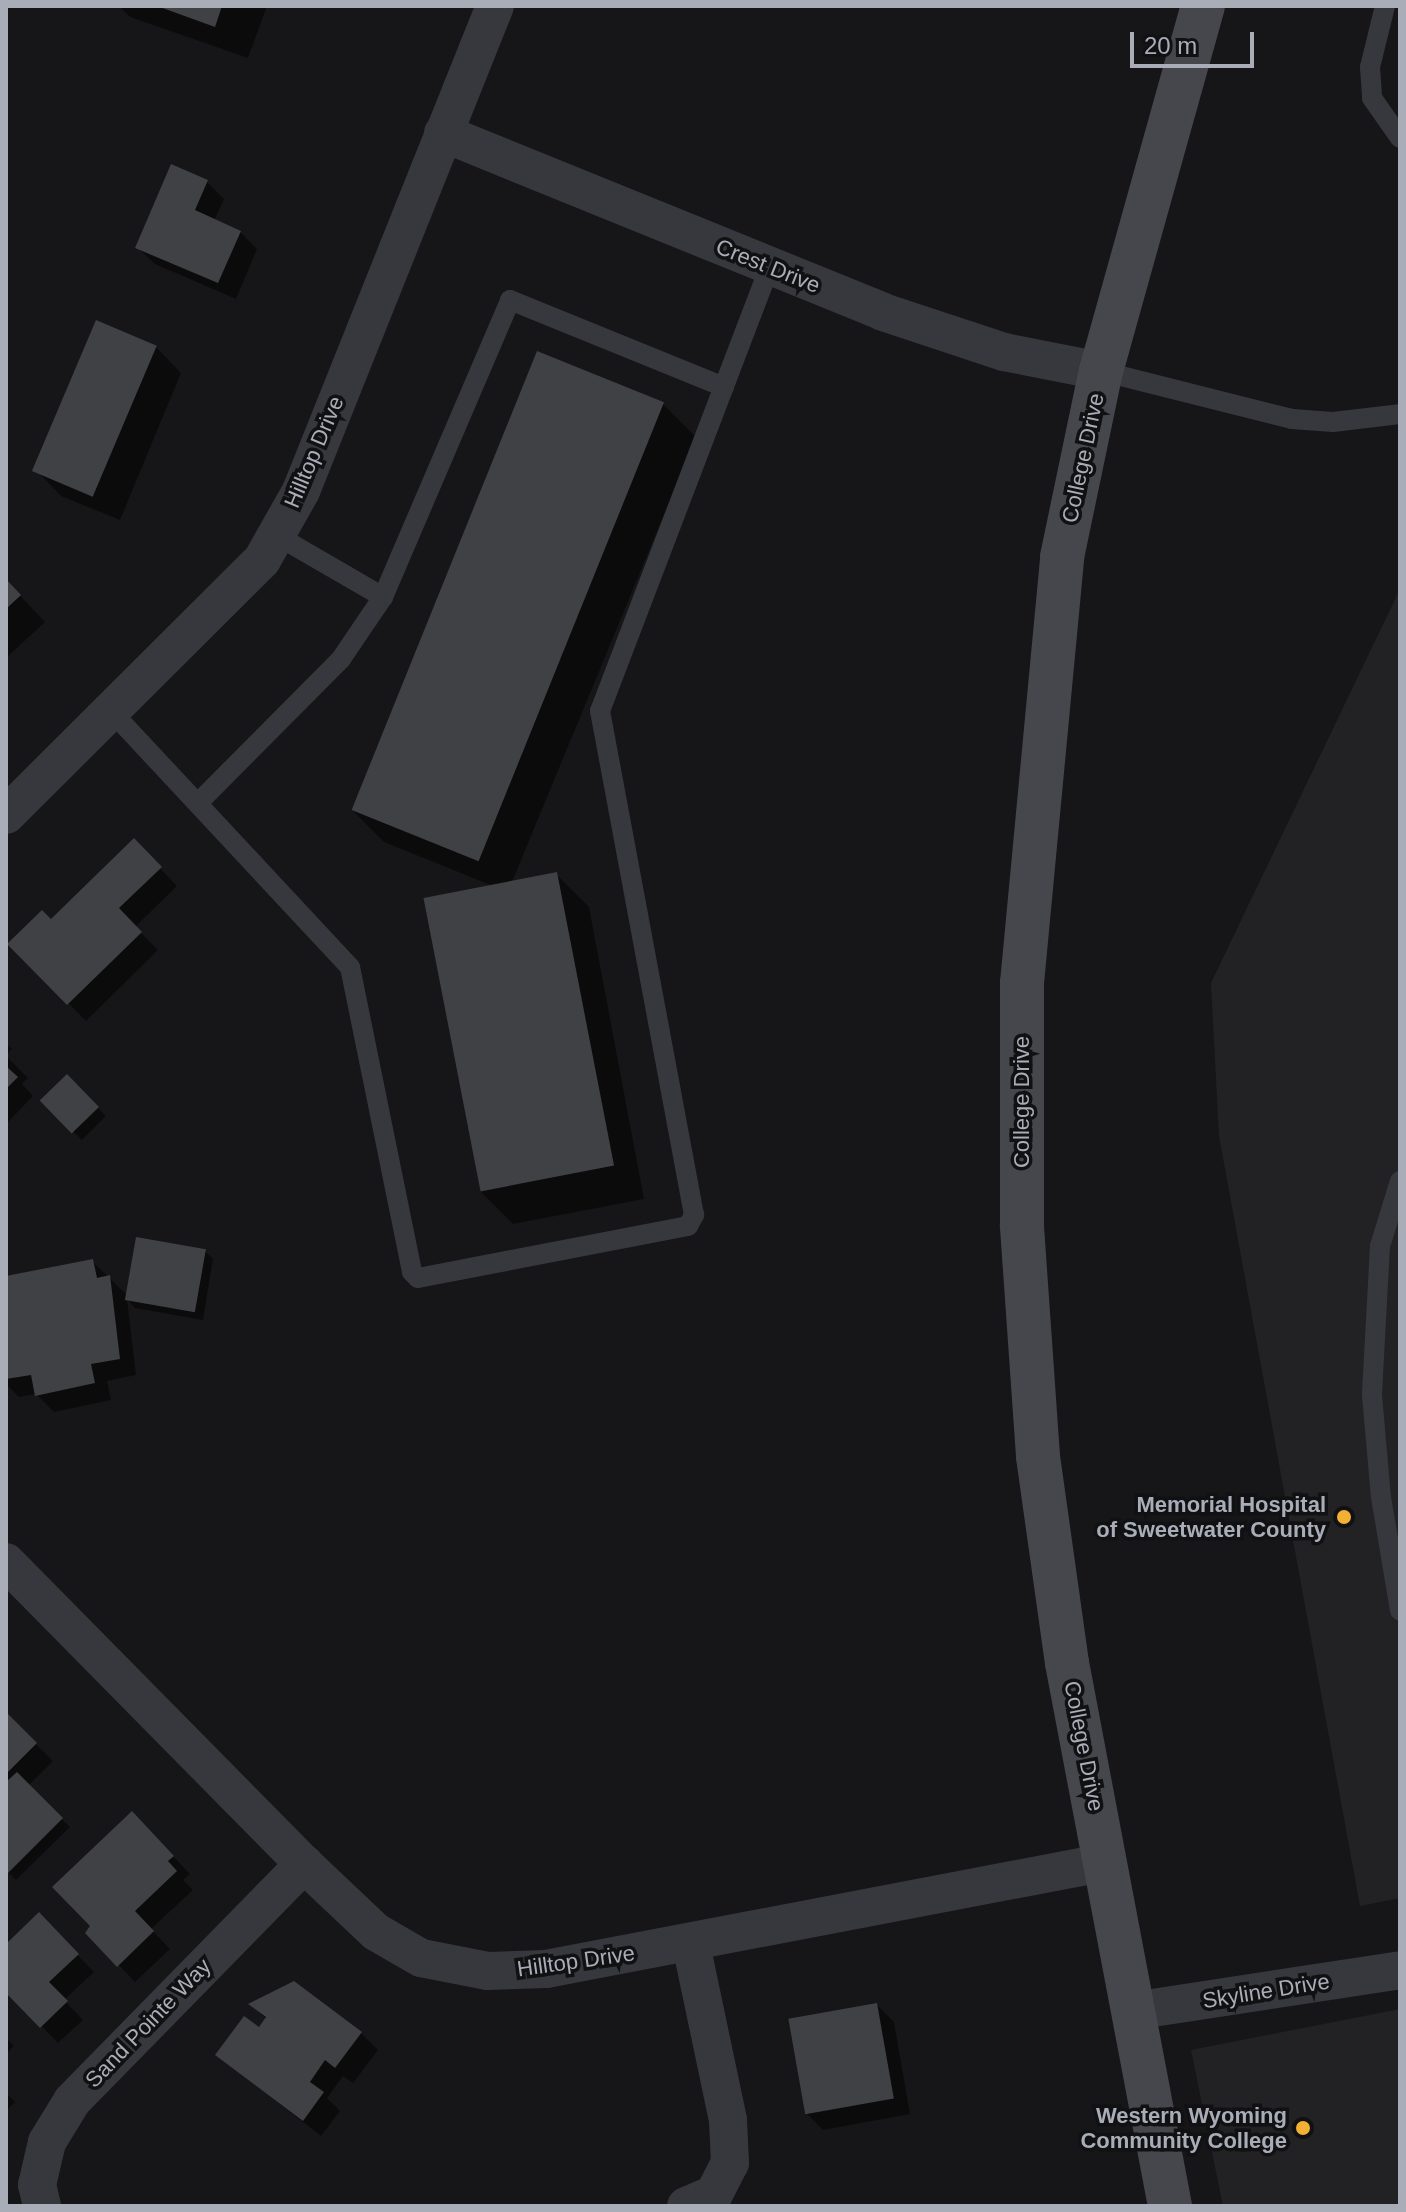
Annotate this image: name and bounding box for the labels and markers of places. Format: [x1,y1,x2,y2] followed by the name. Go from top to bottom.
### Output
[1096,1491,1326,1542] place label: Memorial Hospital of Sweetwater County
[1333,1506,1355,1528] marker: Memorial Hospital of Sweetwater County
[1080,2102,1287,2154] place label: Western Wyoming Community College
[1294,2119,1312,2137] marker: Western Wyoming Community College

